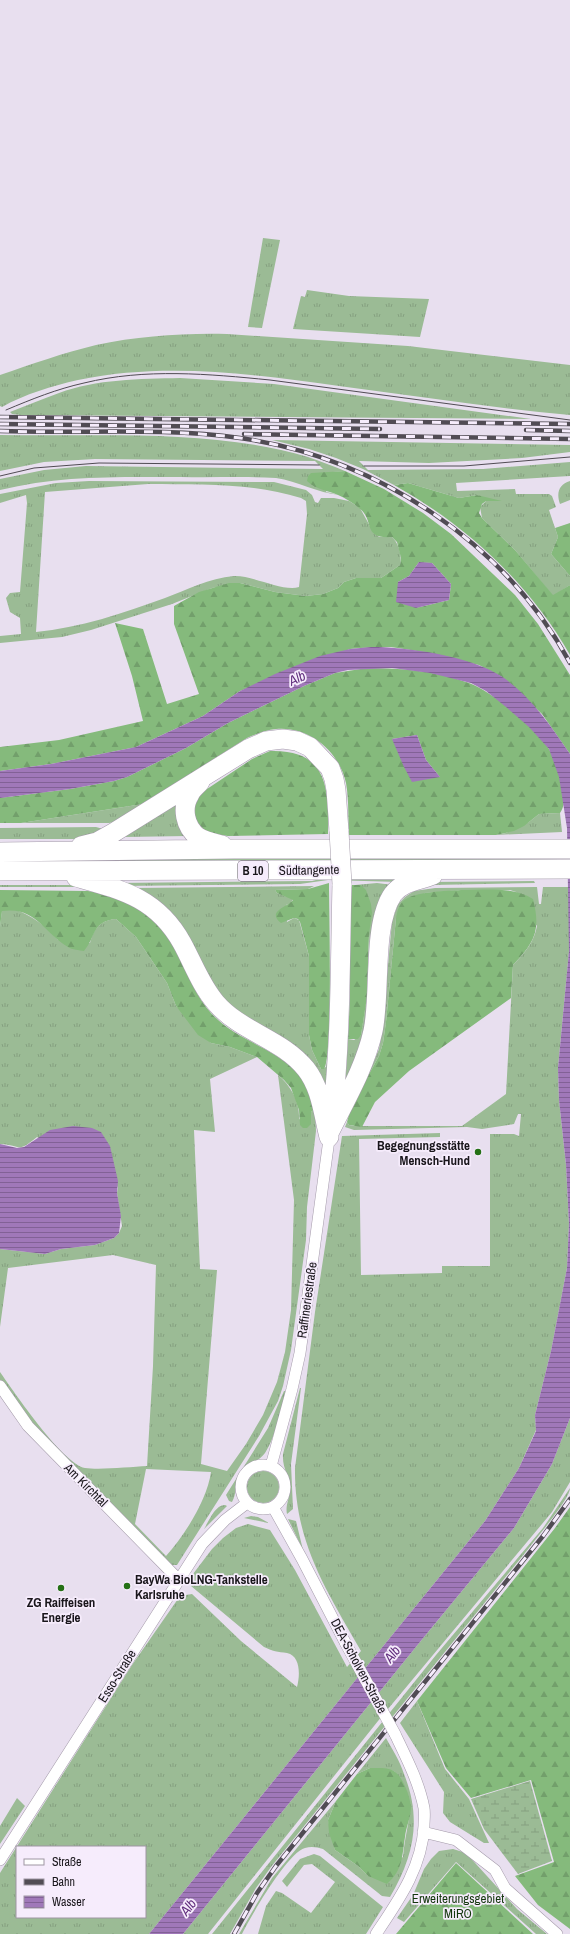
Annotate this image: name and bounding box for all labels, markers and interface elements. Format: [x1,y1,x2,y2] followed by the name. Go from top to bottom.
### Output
[285,666,308,690] water label: Alb
[238,861,268,881] road number: B 10
[279,861,339,879] street label: Südtangente
[377,1137,470,1169] place label: Begegnungsstätte Mensch-Hund
[473,1147,483,1157] marker: Begegnungsstätte Mensch-Hund
[293,1261,321,1339] street label: Raffineriestraße
[60,1459,111,1510] street label: Am Kirchtal
[135,1571,268,1603] place label: BayWa BioLNG-Tankstelle Karlsruhe
[122,1581,132,1591] marker: BayWa BioLNG-Tankstelle Karlsruhe
[56,1583,66,1593] marker: ZG Raiffeisen Energie
[27,1594,95,1626] place label: ZG Raiffeisen Energie
[327,1616,391,1716] street label: DEA-Scholven-Straße
[379,1642,404,1667] water label: Alb
[94,1646,140,1706] street label: Esso-Straße
[16,1846,146,1918] legend
[52,1854,82,1870] text: Straße
[52,1874,75,1890] text: Bahn
[412,1890,504,1922] park label: Erweiterungsgebiet MiRO
[52,1894,86,1910] text: Wasser
[175,1895,200,1920] water label: Alb

